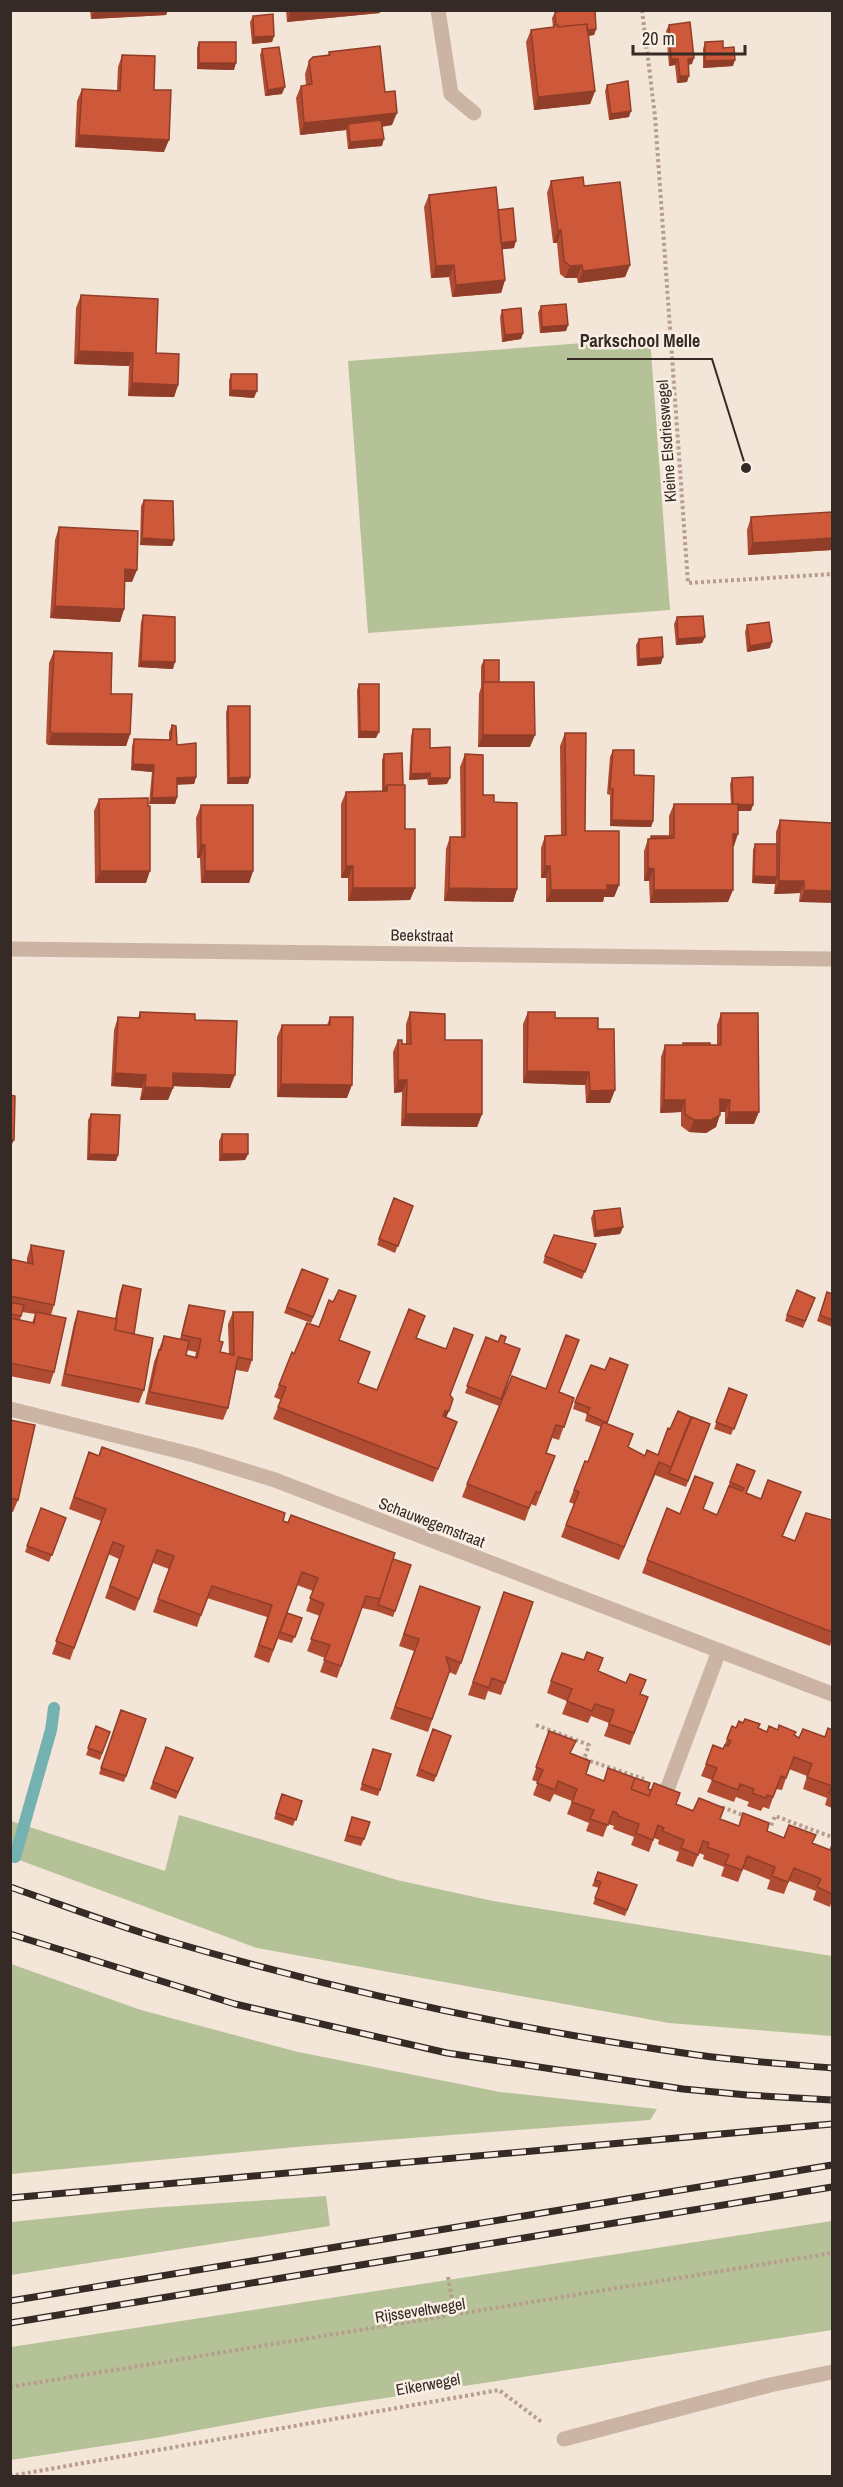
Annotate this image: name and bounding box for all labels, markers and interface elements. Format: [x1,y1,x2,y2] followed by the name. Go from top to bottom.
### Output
[633,18,746,56] scale bar
[642,26,675,51] text: 20 m
[567,323,712,359] callout: Parkschool Melle
[580,328,700,353] text: Parkschool Melle
[651,379,681,503] street label: Kleine Elsdrieswegel
[390,923,454,947] street label: Beekstraat
[376,1492,489,1553] street label: Schauwegemstraat
[373,2292,467,2328] street label: Rijsseveltwegel
[394,2368,462,2400] street label: Eikerwegel

